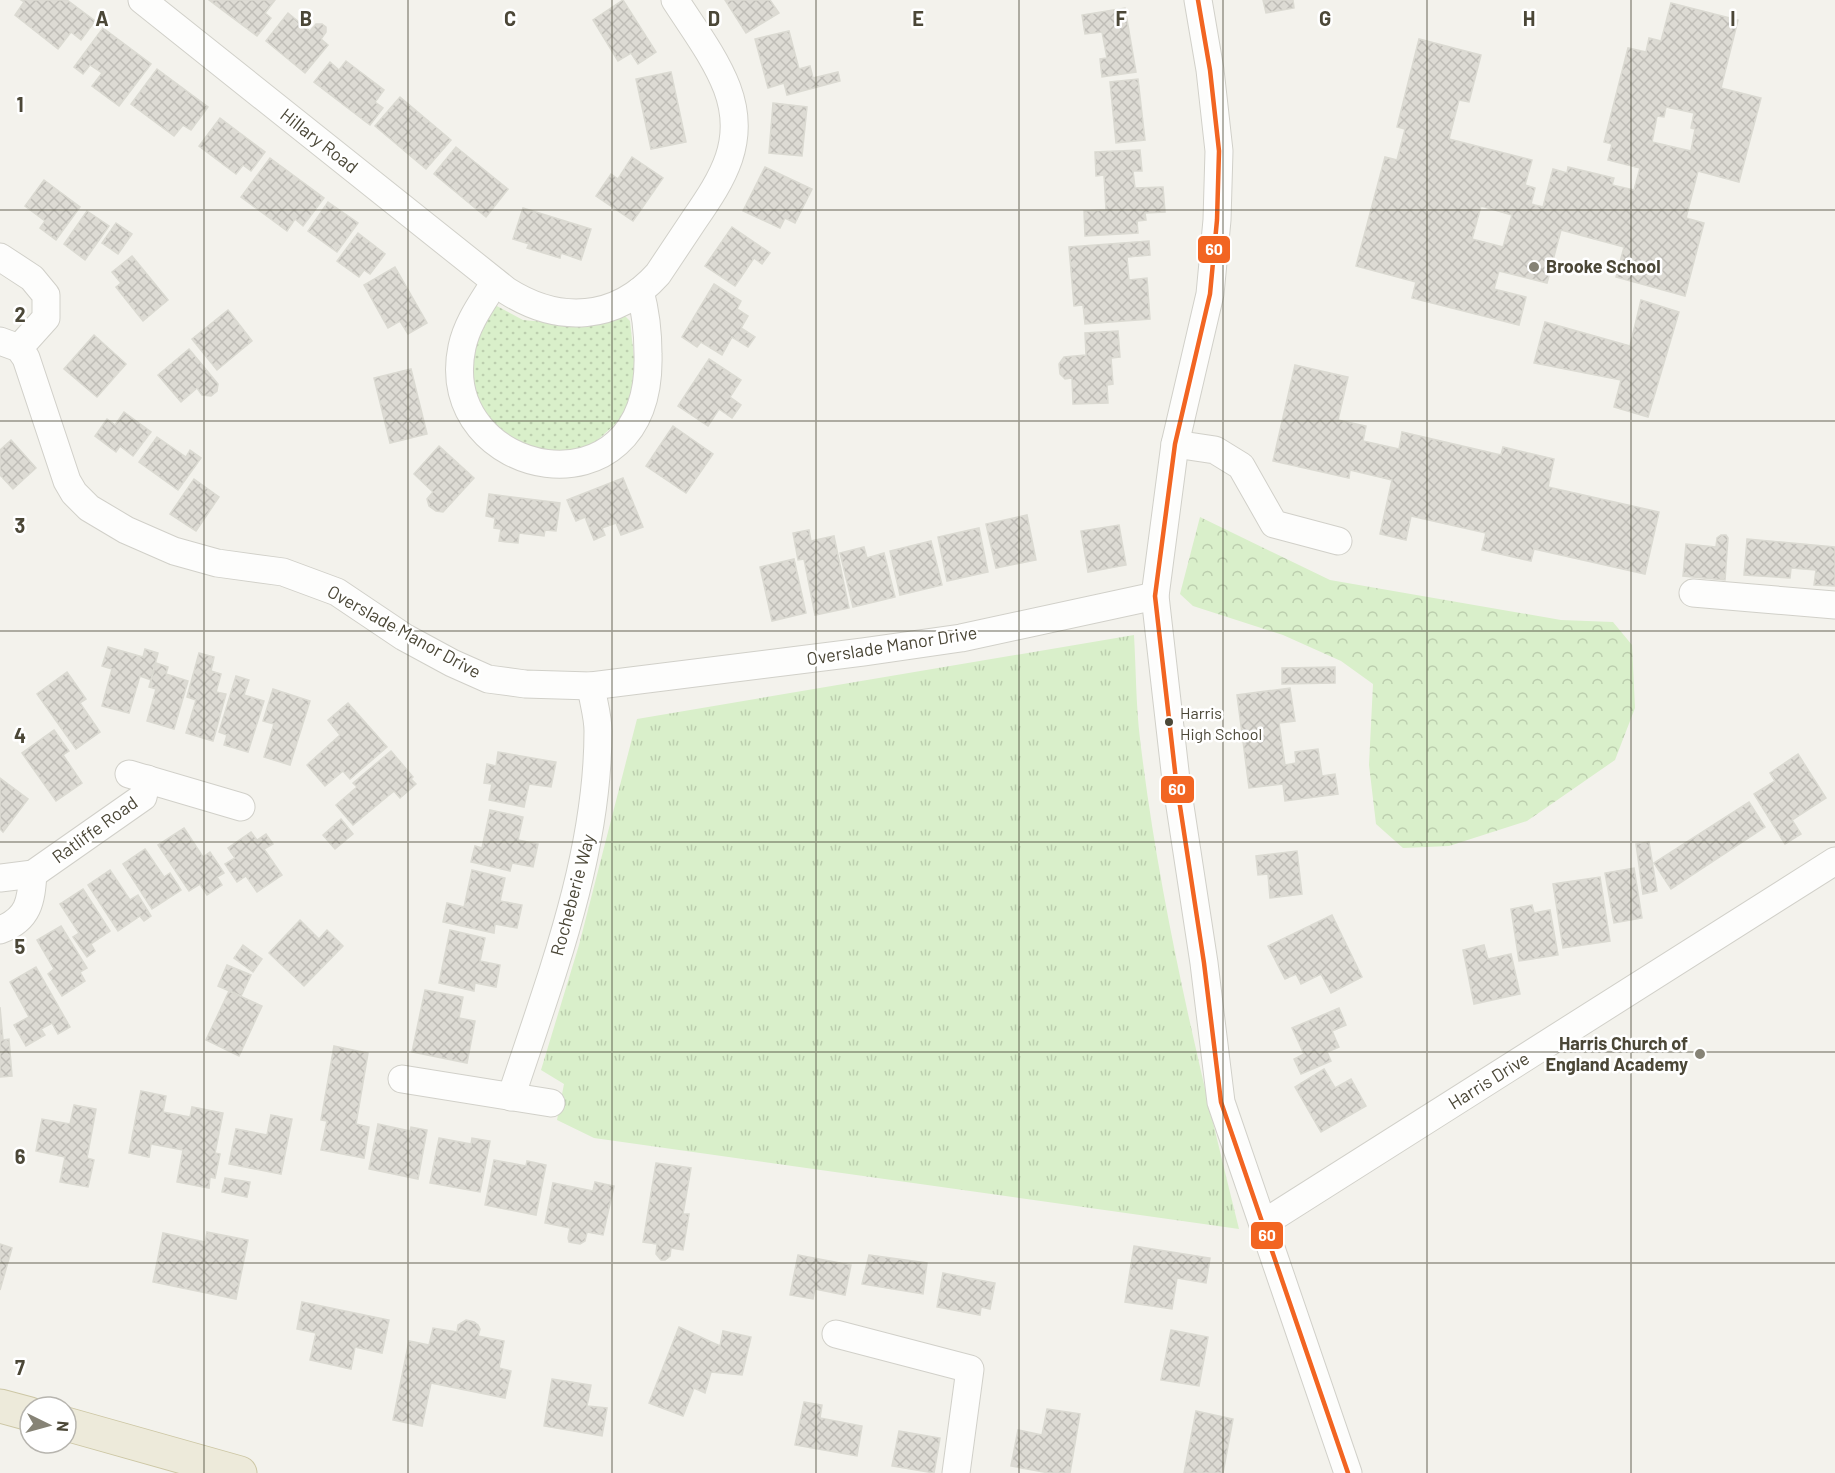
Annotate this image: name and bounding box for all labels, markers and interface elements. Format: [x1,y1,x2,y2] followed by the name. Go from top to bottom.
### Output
[95,6,109,30] text: A
[300,6,312,30] text: B
[504,6,516,30] text: C
[708,6,720,30] text: D
[912,6,924,30] text: E
[1115,6,1127,30] text: F
[1319,6,1331,30] text: G
[1523,6,1535,30] text: H
[1730,6,1736,30] text: I
[16,92,24,116] text: 1
[276,103,363,177] street label: Hillary Road
[1197,235,1231,264] line badge: 60
[1205,239,1223,258] text: 60
[1546,255,1661,277] place label: Brooke School
[1527,260,1541,274] marker: Brooke School
[14,302,26,326] text: 2
[15,513,25,537] text: 3
[324,580,485,683] street label: Overslade Manor Drive
[805,621,979,669] street label: Overslade Manor Drive
[1180,703,1262,743] place label: Harris High School
[1163,716,1175,728] marker: Harris High School
[14,723,26,747] text: 4
[1160,775,1195,804] line badge: 60
[1168,779,1186,798] text: 60
[47,791,141,868] street label: Ratliffe Road
[545,831,599,958] street label: Rocheberie Way
[15,934,26,958] text: 5
[1545,1032,1688,1075] place label: Harris Church of England Academy
[1444,1047,1533,1114] street label: Harris Drive
[1693,1047,1707,1061] marker: Harris Church of England Academy
[15,1144,26,1168] text: 6
[1250,1221,1284,1250] line badge: 60
[1258,1225,1276,1244] text: 60
[15,1355,25,1379] text: 7
[18,1395,78,1455] north arrow
[54,1420,73,1432] text: N

